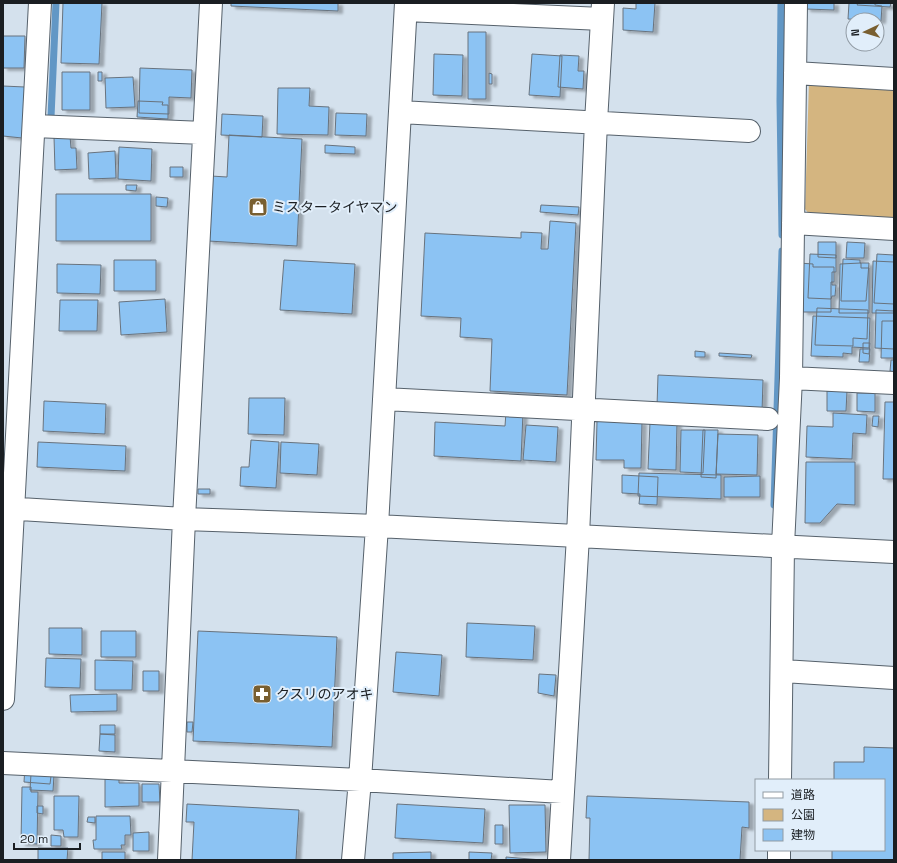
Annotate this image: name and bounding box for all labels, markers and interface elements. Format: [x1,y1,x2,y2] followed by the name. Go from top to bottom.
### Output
[845,12,885,52] north arrow
[848,29,862,37] text: N
[247,196,269,218] shop icon: ミスタータイヤマン
[272,198,398,216] place label: ミスタータイヤマン
[251,683,273,705] pharmacy icon: クスリのアオキ
[276,685,374,703] place label: クスリのアオキ
[755,779,885,851] legend
[791,787,815,803] text: 道路
[791,807,815,823] text: 公園
[14,825,80,851] scale bar
[791,827,815,843] text: 建物
[20,831,48,847] text: 20 m

